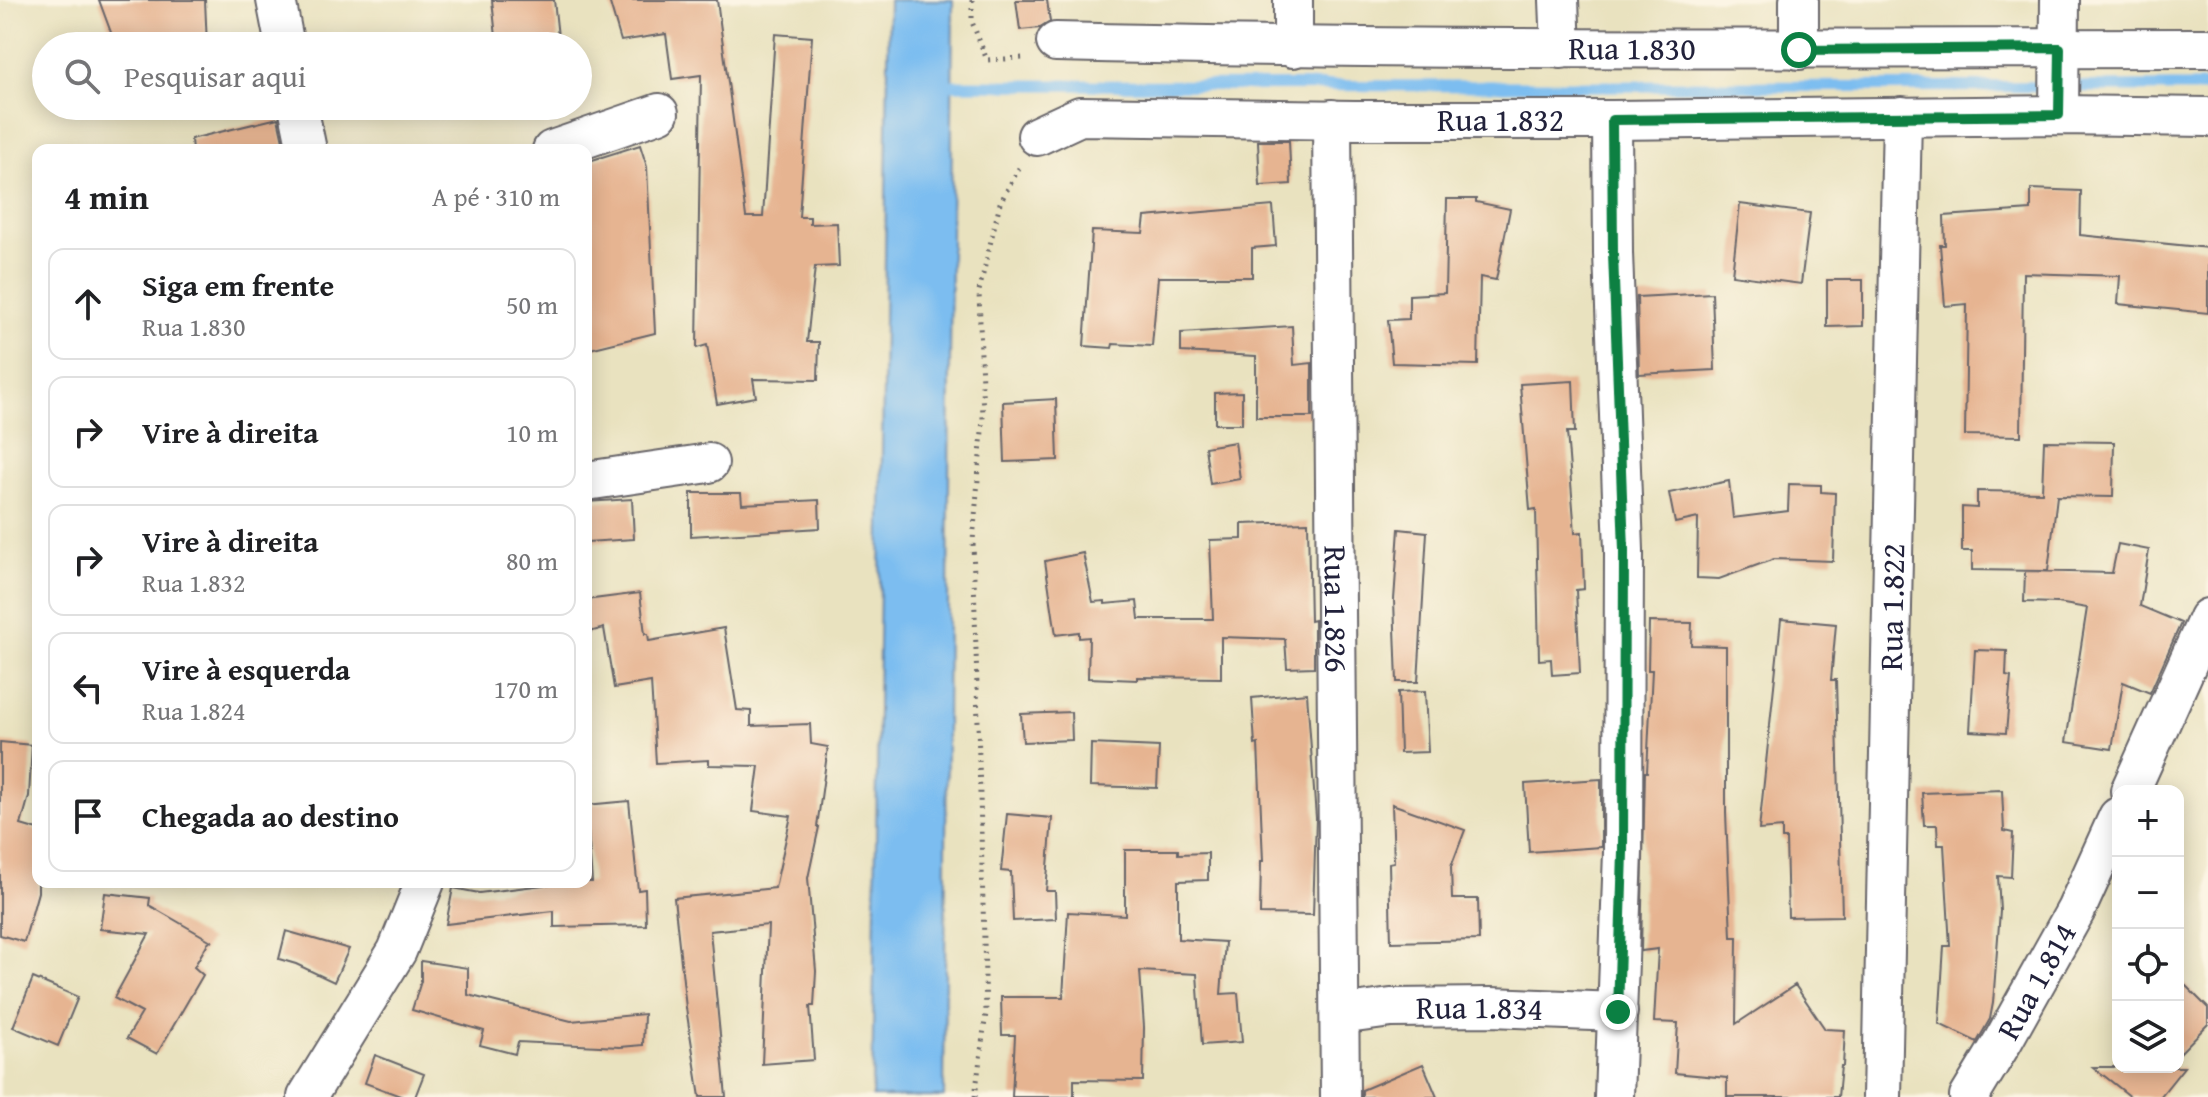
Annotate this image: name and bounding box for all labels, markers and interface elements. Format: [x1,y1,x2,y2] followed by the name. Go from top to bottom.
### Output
[1568,24,1696,71] street label: Rua 1.830
[32,32,592,120] search box
[1781,32,1817,68] route start
[60,54,104,98] icon: search
[124,54,306,98] text: Pesquisar aqui
[1437,96,1564,143] street label: Rua 1.832
[64,172,149,221] text: 4 min
[432,177,560,216] text: A pé · 310 m
[142,263,334,307] text: Siga em frente
[66,282,110,326] icon: ahead
[506,285,558,324] text: 50 m
[142,307,245,346] text: Rua 1.830
[66,410,110,454] icon: right
[142,410,319,454] text: Vire à direita
[506,413,558,452] text: 10 m
[142,519,319,563] text: Vire à direita
[66,538,110,582] icon: right
[506,541,558,580] text: 80 m
[1867,543,1916,671] street label: Rua 1.822
[1312,545,1361,673] street label: Rua 1.826
[142,563,245,602] text: Rua 1.832
[142,647,350,691] text: Vire à esquerda
[66,666,110,710] icon: left
[493,669,558,708] text: 170 m
[142,691,245,730] text: Rua 1.824
[2112,785,2184,1073] map controls
[2112,785,2184,857] button: +
[66,794,110,838] icon: arrive
[142,794,399,838] text: Chegada ao destino
[2112,857,2184,929] button: −
[1984,914,2087,1048] street label: Rua 1.814
[2112,929,2184,1001] button: locate
[1416,983,1544,1032] street label: Rua 1.834
[1600,994,1636,1030] route end
[2112,1001,2184,1073] button: layers

